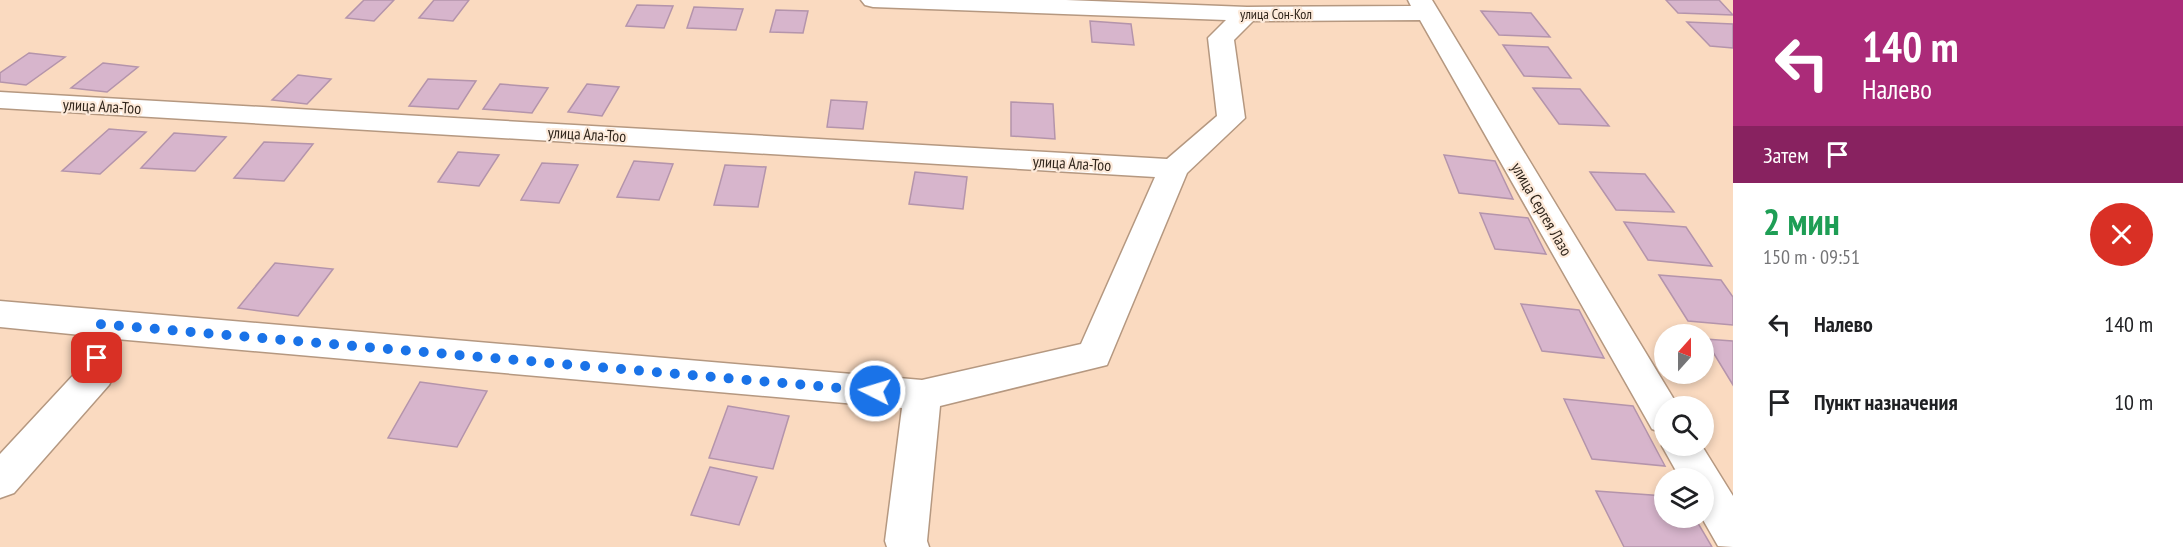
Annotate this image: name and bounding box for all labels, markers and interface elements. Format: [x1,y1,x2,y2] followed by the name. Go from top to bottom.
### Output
[1240,5,1312,23] street label: улица Сон-Кол
[1862,19,1959,74] text: 140 m
[1763,24,1841,102] icon: left
[1862,72,1932,106] text: Налево
[62,94,142,118] street label: улица Ала-Тоо
[547,122,627,146] street label: улица Ала-Тоо
[1821,138,1854,171] icon: arrive
[1763,141,1809,169] text: Затем
[1032,151,1112,175] street label: улица Ала-Тоо
[1507,159,1577,259] street label: улица Сергея Лазо
[1763,198,1840,245] text: 2 мин
[2090,203,2153,266] button: close
[1763,244,1860,270] text: 150 m · 09:51
[1763,308,1796,341] icon: left
[1814,310,1873,338] text: Налево
[2104,310,2153,338] text: 140 m
[1654,324,1714,384] north arrow
[1654,324,1714,528] map controls
[71,332,122,383] pin
[80,341,113,374] icon: arrive
[843,359,907,423] position arrow
[1763,386,1796,419] icon: arrive
[1814,388,1958,416] text: Пункт назначения
[2114,388,2153,416] text: 10 m
[1654,396,1714,456] button: search
[1654,468,1714,528] button: layers

